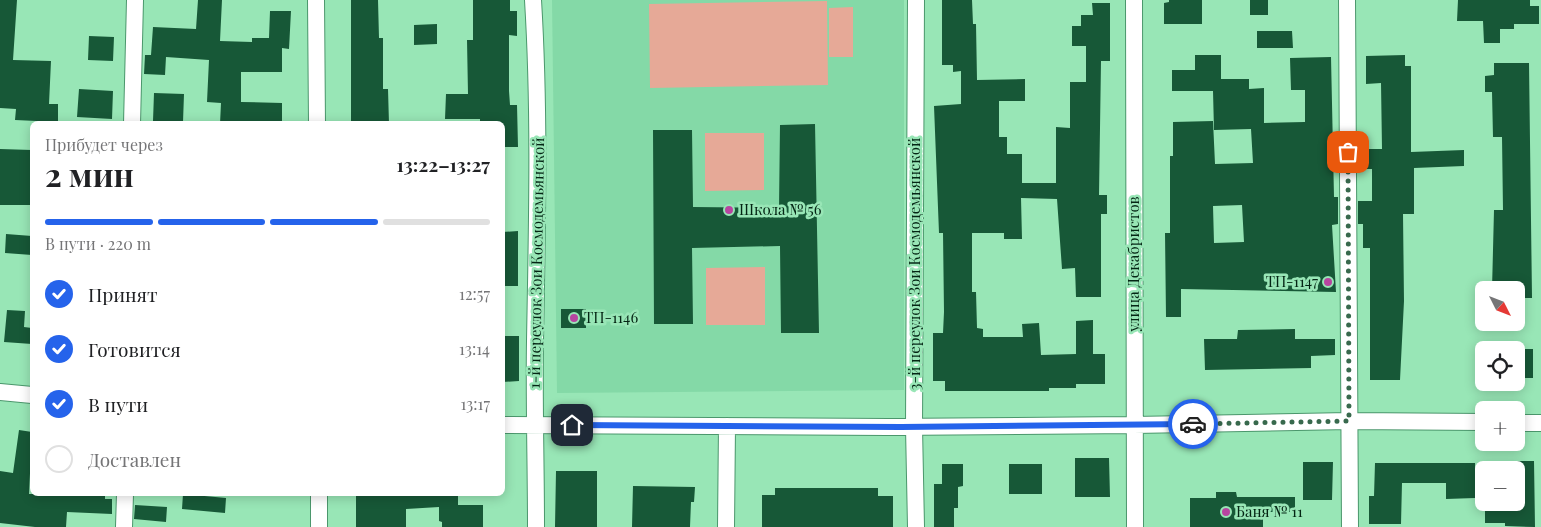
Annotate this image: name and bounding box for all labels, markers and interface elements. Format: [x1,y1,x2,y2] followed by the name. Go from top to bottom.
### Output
[1327,131,1369,173] pin
[45,134,163,155] text: Прибудет через
[524,137,548,389] street label: 1-й переулок Зои Космодемьянской
[904,138,924,390] street label: 3-й переулок Зои Космодемьянской
[1334,138,1362,166] icon: bag
[396,151,490,177] text: 13:22–13:27
[45,152,134,195] text: 2 мин
[1123,196,1143,333] street label: улица Декабристов
[739,199,822,219] place label: Школа № 56
[723,204,735,216] marker: Школа № 56
[45,233,151,254] text: В пути · 220 m
[1266,271,1318,291] place label: ТП-1147
[1322,276,1334,288] marker: ТП-1147
[45,280,73,308] icon: check
[88,281,157,307] text: Принят
[1475,281,1525,331] north arrow
[1475,281,1525,511] map controls
[459,283,490,304] text: 12:57
[584,307,638,327] place label: ТП-1146
[568,312,580,324] marker: ТП-1146
[45,335,73,363] icon: check
[88,336,181,362] text: Готовится
[459,338,490,359] text: 13:14
[1475,341,1525,391] button: locate
[45,390,73,418] icon: check
[88,391,148,417] text: В пути
[460,393,490,414] text: 13:17
[1168,399,1218,449] courier
[1475,401,1525,451] button: +
[551,404,593,446] pin
[1179,410,1207,438] icon: car
[558,411,586,439] icon: home
[88,446,181,472] text: Доставлен
[1475,461,1525,511] button: −
[1236,501,1303,521] place label: Баня № 11
[1220,506,1232,518] marker: Баня № 11

